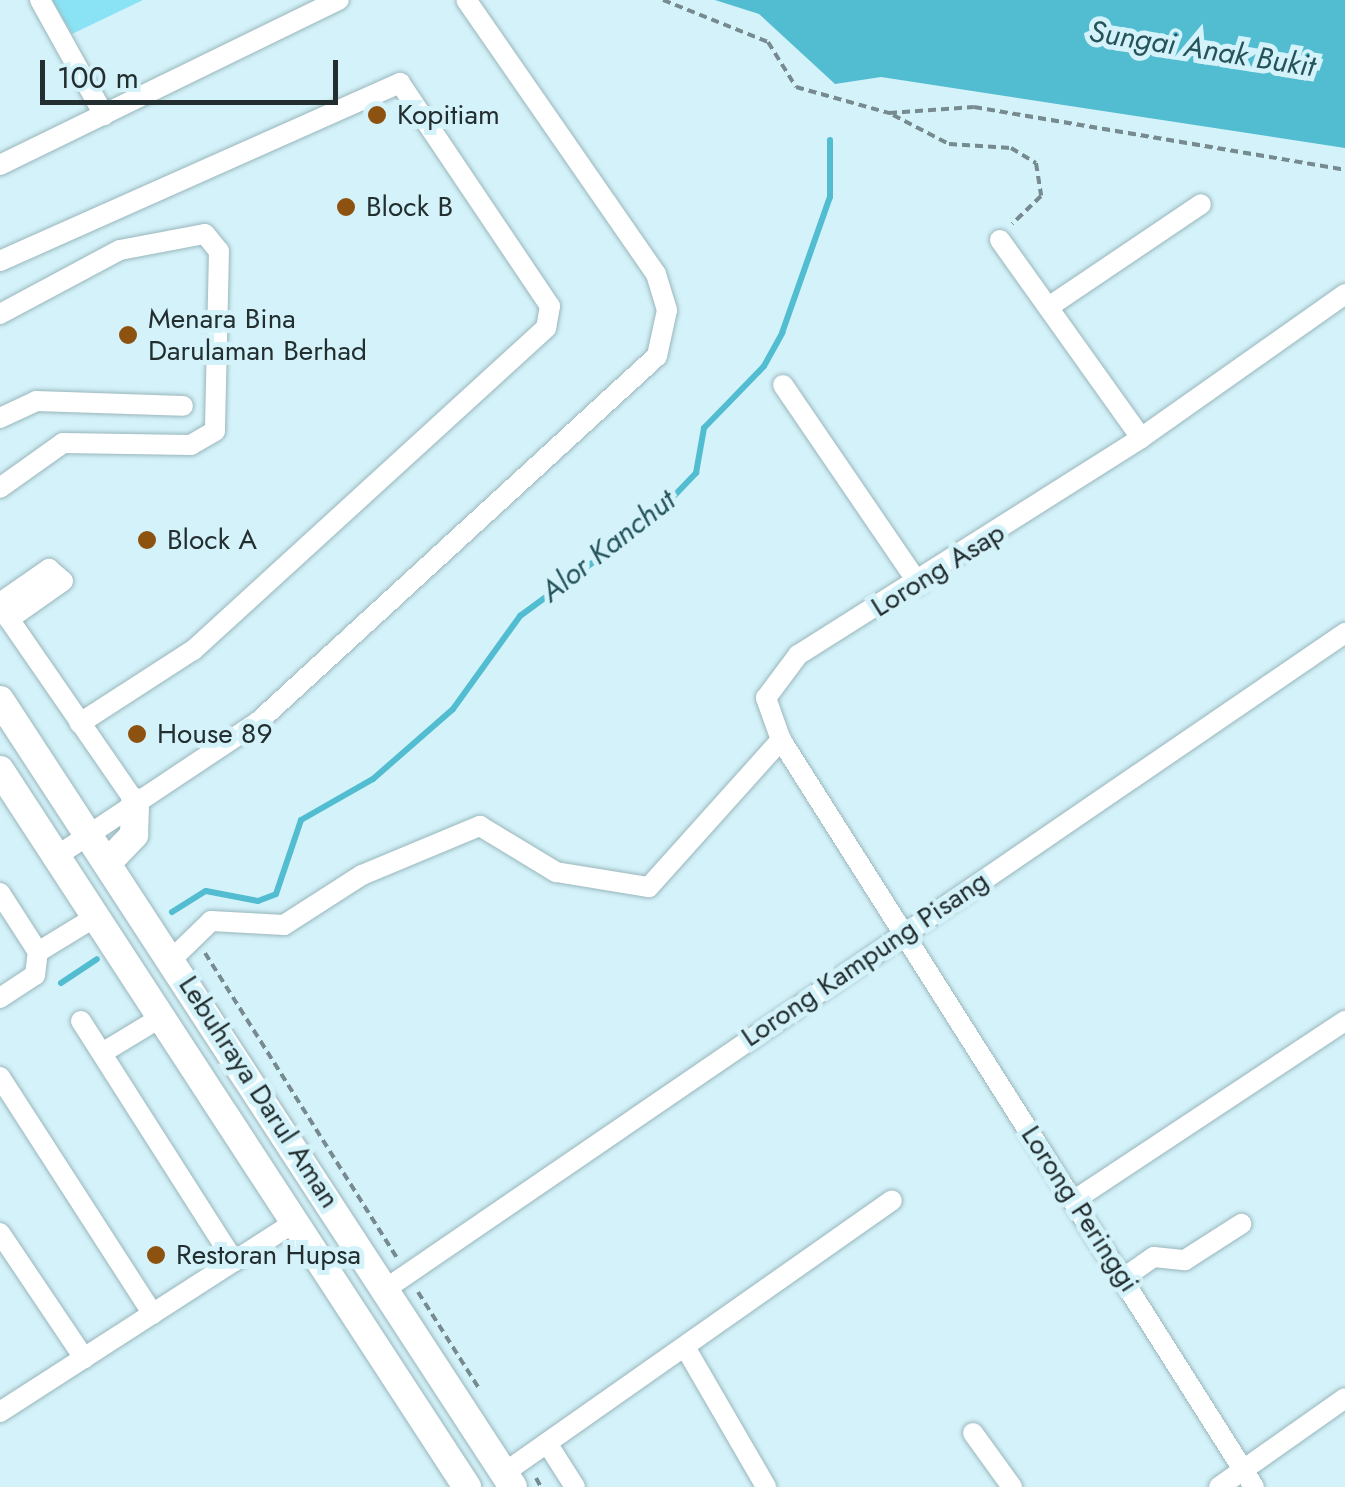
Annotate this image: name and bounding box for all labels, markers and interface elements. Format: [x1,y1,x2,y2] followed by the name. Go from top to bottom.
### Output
[1087,13,1317,85] water label: Sungai Anak Bukit
[45,40,342,102] scale bar
[57,56,139,99] text: 100 m
[397,98,500,132] place label: Kopitiam
[366,104,388,126] marker: Kopitiam
[366,190,453,224] place label: Block B
[335,196,357,218] marker: Block B
[148,302,367,368] place label: Menara Bina Darulaman Berhad
[117,324,139,346] marker: Menara Bina Darulaman Berhad
[534,482,682,610] water label: Alor Kanchut
[865,516,1011,624] street label: Lorong Asap
[167,523,257,557] place label: Block A
[136,529,158,551] marker: Block A
[157,717,273,751] place label: House 89
[126,723,148,745] marker: House 89
[735,864,995,1054] street label: Lorong Kampung Pisang
[171,970,347,1214] street label: Lebuhraya Darul Aman
[1014,1120,1146,1298] street label: Lorong Peringgi
[176,1238,361,1272] place label: Restoran Hupsa
[145,1244,167,1266] marker: Restoran Hupsa

